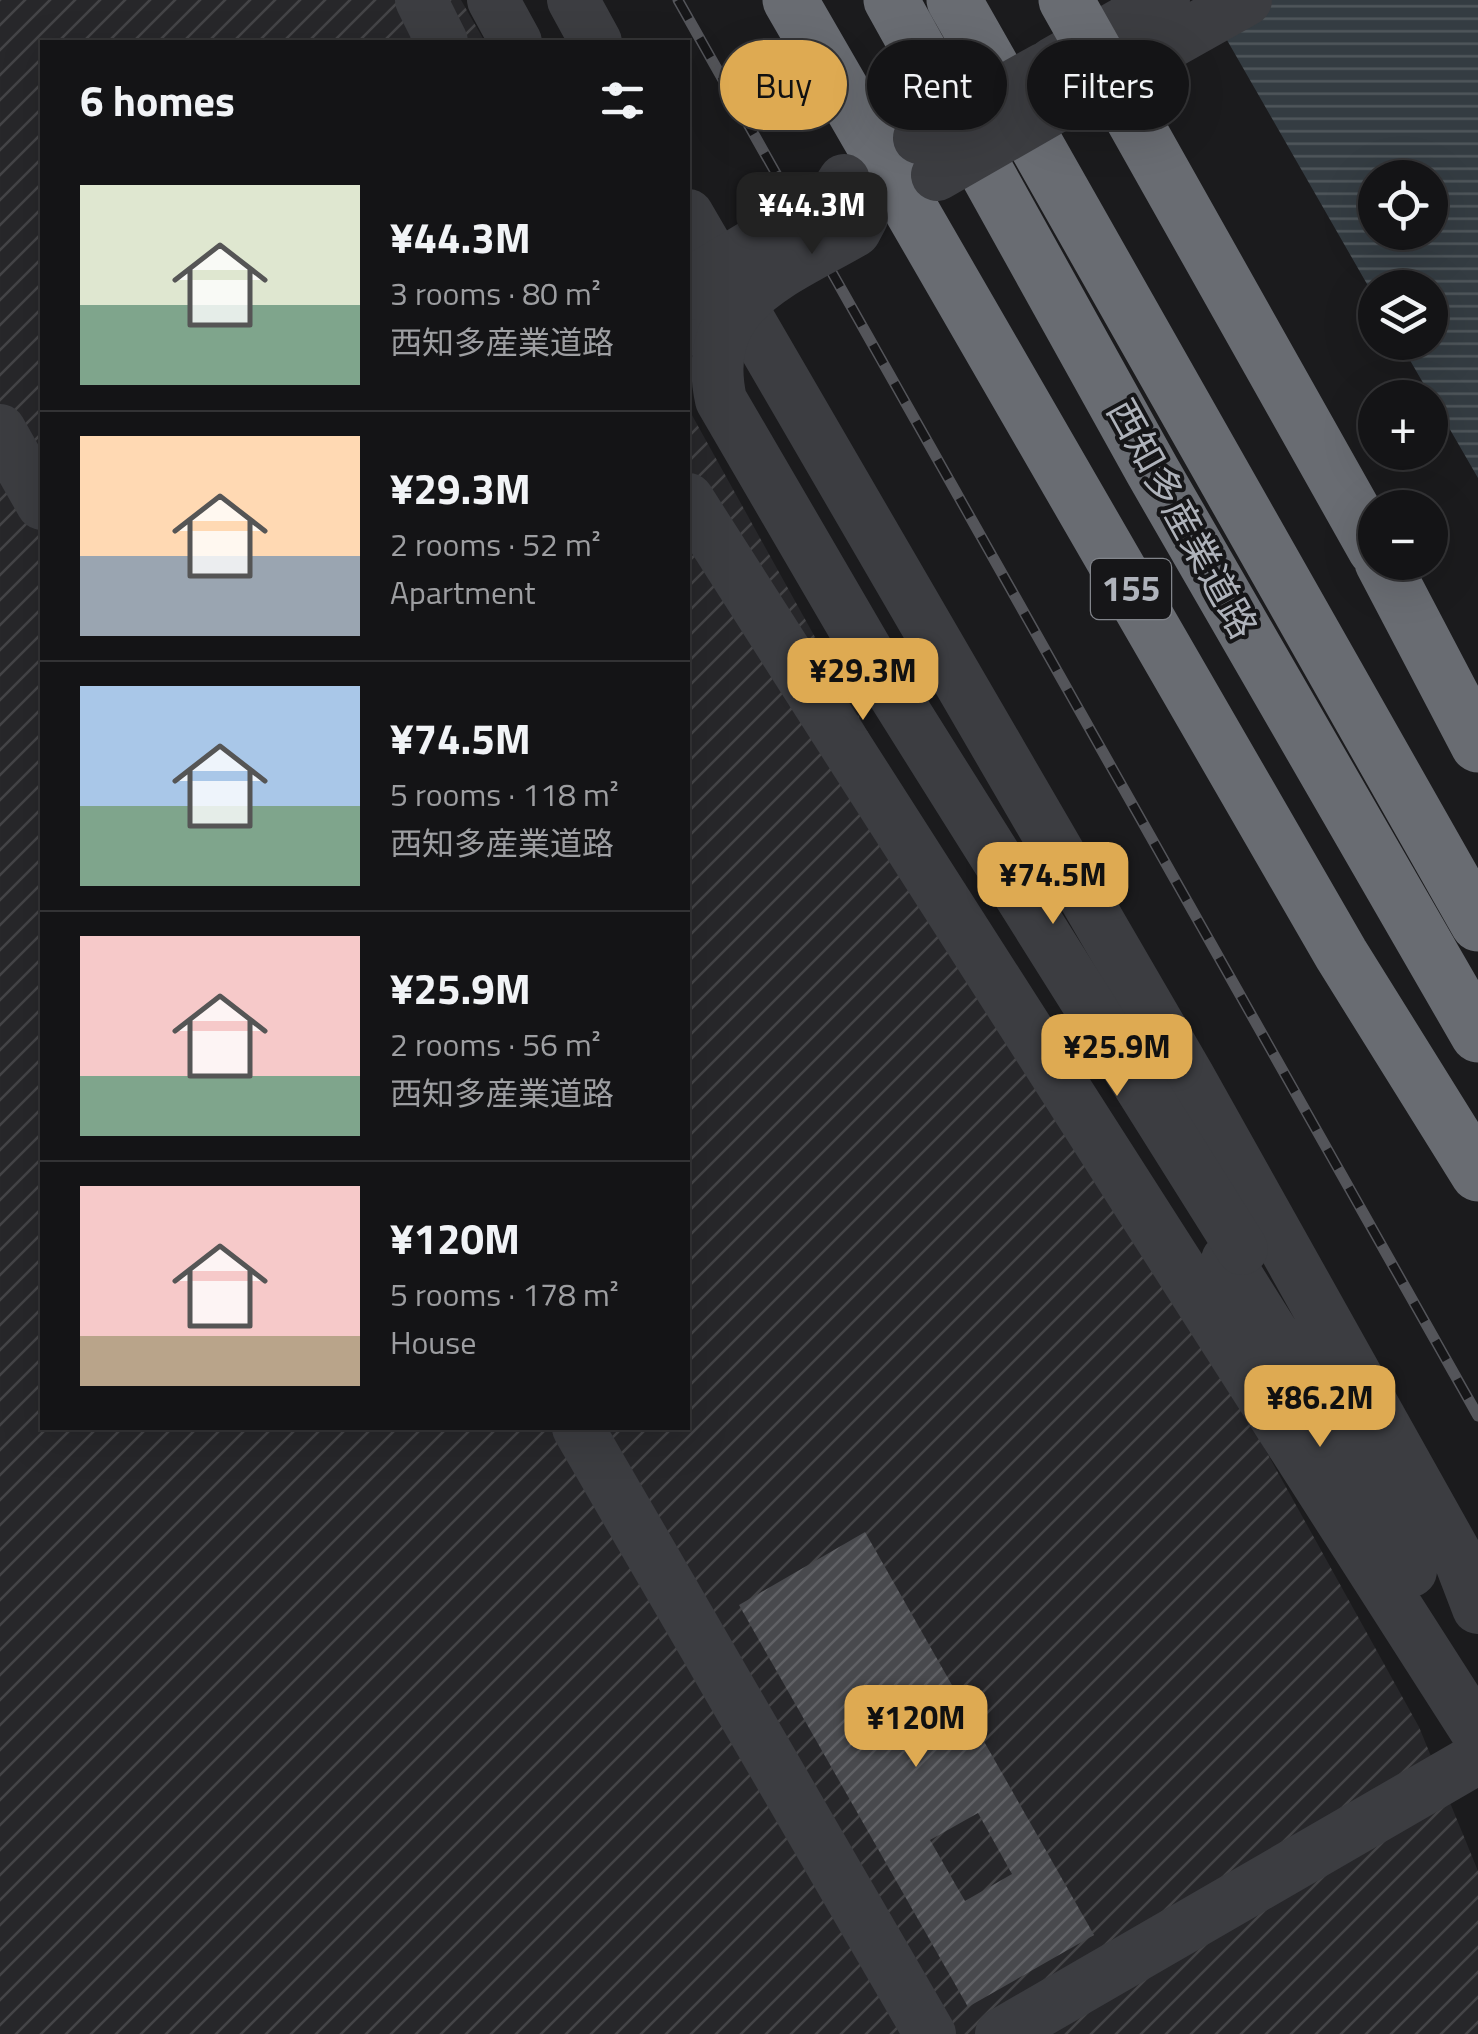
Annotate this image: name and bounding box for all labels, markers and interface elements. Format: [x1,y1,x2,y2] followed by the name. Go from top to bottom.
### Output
[720,40,847,130] chip: Buy
[867,40,1007,130] chip: Rent
[1027,40,1189,130] chip: Filters
[80,68,235,132] text: 6 homes
[595,73,650,128] icon: filters
[1358,160,1448,580] map controls
[1358,160,1448,250] button: locate
[731,172,893,257] pin: ¥44.3M
[758,180,866,228] text: ¥44.3M
[390,205,531,269] text: ¥44.3M
[160,225,280,345] icon: home
[390,269,601,317] text: 3 rooms · 80 m²
[1358,270,1448,360] button: layers
[390,318,614,366] text: 西知多産業道路
[1358,380,1448,470] button: +
[1093,388,1273,649] street label: 西知多産業道路
[390,456,531,520] text: ¥29.3M
[160,476,280,596] icon: home
[1358,490,1448,580] button: −
[390,520,601,568] text: 2 rooms · 52 m²
[1091,559,1171,619] road number: 155
[390,568,536,616] text: Apartment
[782,638,944,723] pin: ¥29.3M
[809,646,917,694] text: ¥29.3M
[390,706,531,770] text: ¥74.5M
[160,726,280,846] icon: home
[390,770,619,818] text: 5 rooms · 118 m²
[390,819,614,867] text: 西知多産業道路
[972,842,1134,927] pin: ¥74.5M
[999,850,1107,898] text: ¥74.5M
[390,956,531,1020] text: ¥25.9M
[160,976,280,1096] icon: home
[1036,1014,1198,1099] pin: ¥25.9M
[390,1020,601,1068] text: 2 rooms · 56 m²
[1063,1022,1171,1070] text: ¥25.9M
[390,1069,614,1117] text: 西知多産業道路
[390,1206,520,1270] text: ¥120M
[160,1226,280,1346] icon: home
[390,1270,619,1318] text: 5 rooms · 178 m²
[390,1318,476,1366] text: House
[1239,1365,1401,1450] pin: ¥86.2M
[1266,1373,1374,1421] text: ¥86.2M
[846,1685,986,1770] pin: ¥120M
[866,1693,966,1741] text: ¥120M

